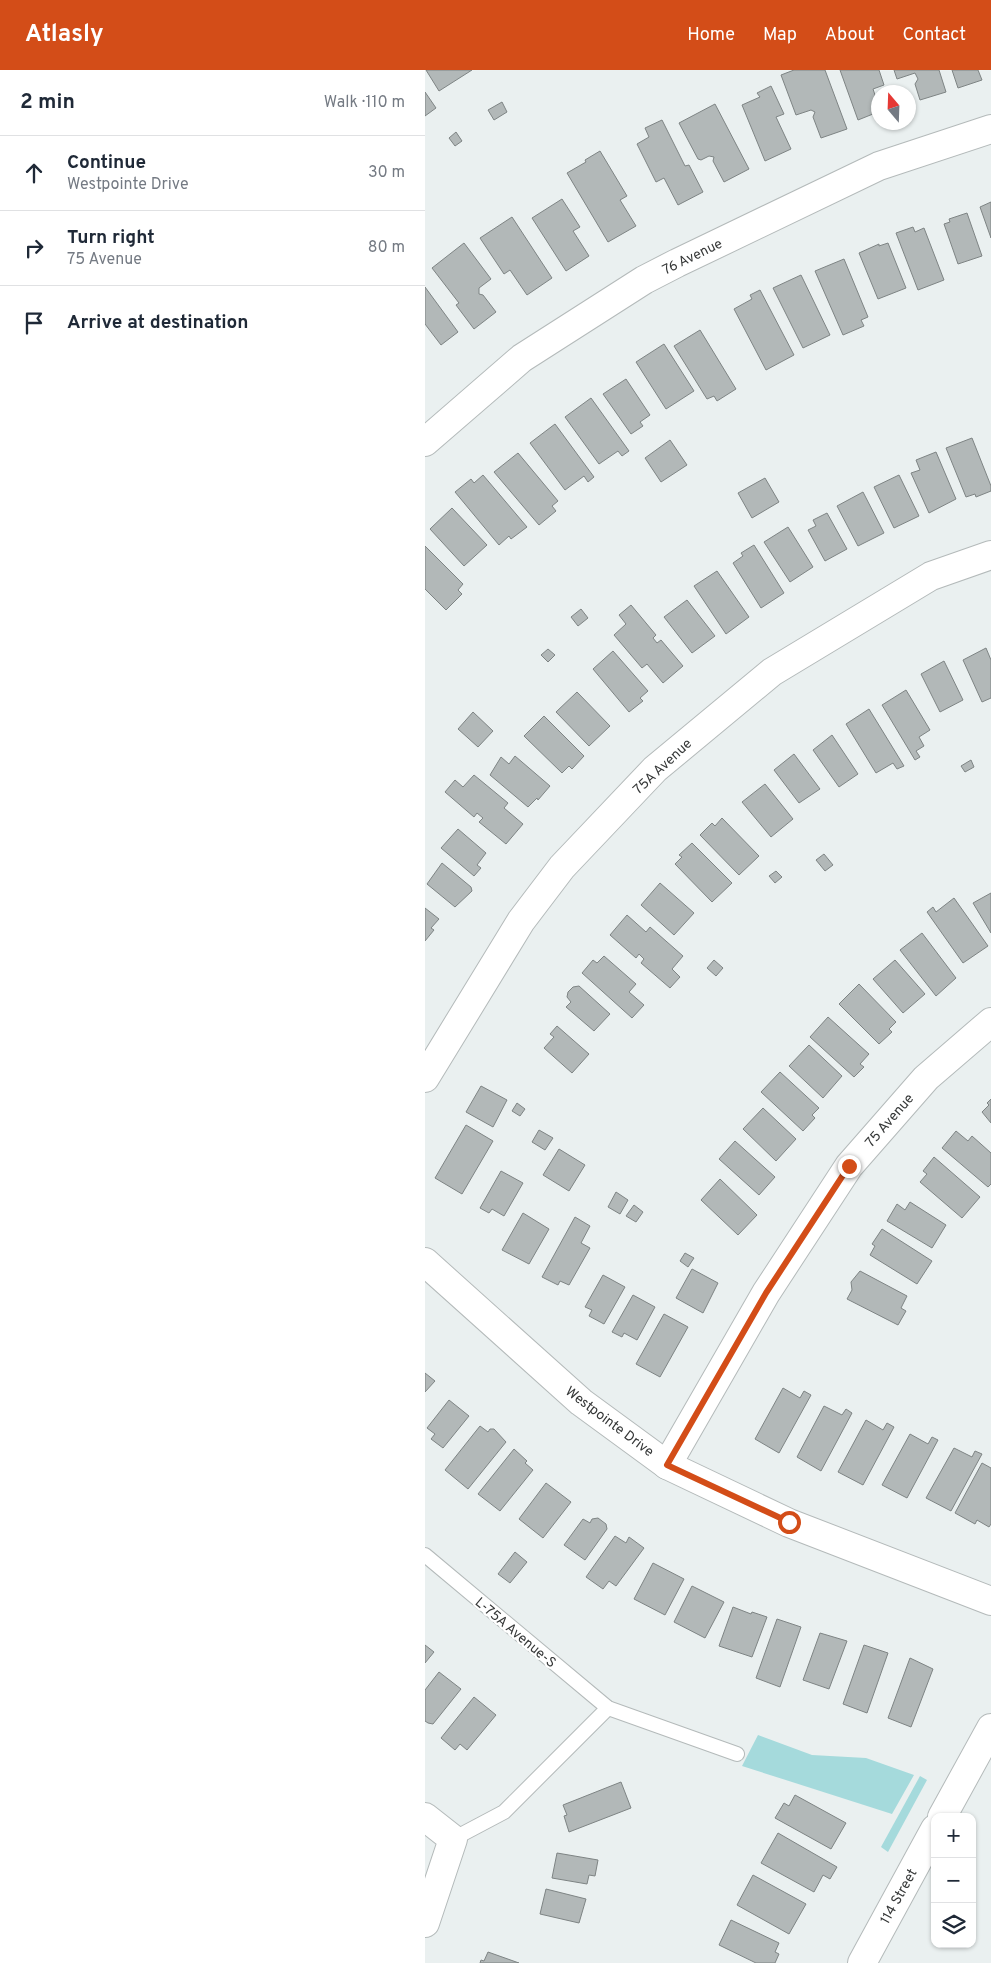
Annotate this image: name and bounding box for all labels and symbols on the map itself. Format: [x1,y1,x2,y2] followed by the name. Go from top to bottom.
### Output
[871,85,916,130] north arrow
[660,236,725,279] street label: 76 Avenue
[630,736,696,799] street label: 75A Avenue
[862,1091,918,1151] street label: 75 Avenue
[838,1155,861,1178] route end
[562,1383,657,1461] street label: Westpointe Drive
[778,1511,801,1534] route start
[471,1594,559,1672] street label: L-75A Avenue-S
[877,1866,921,1927] street label: 114 Street

